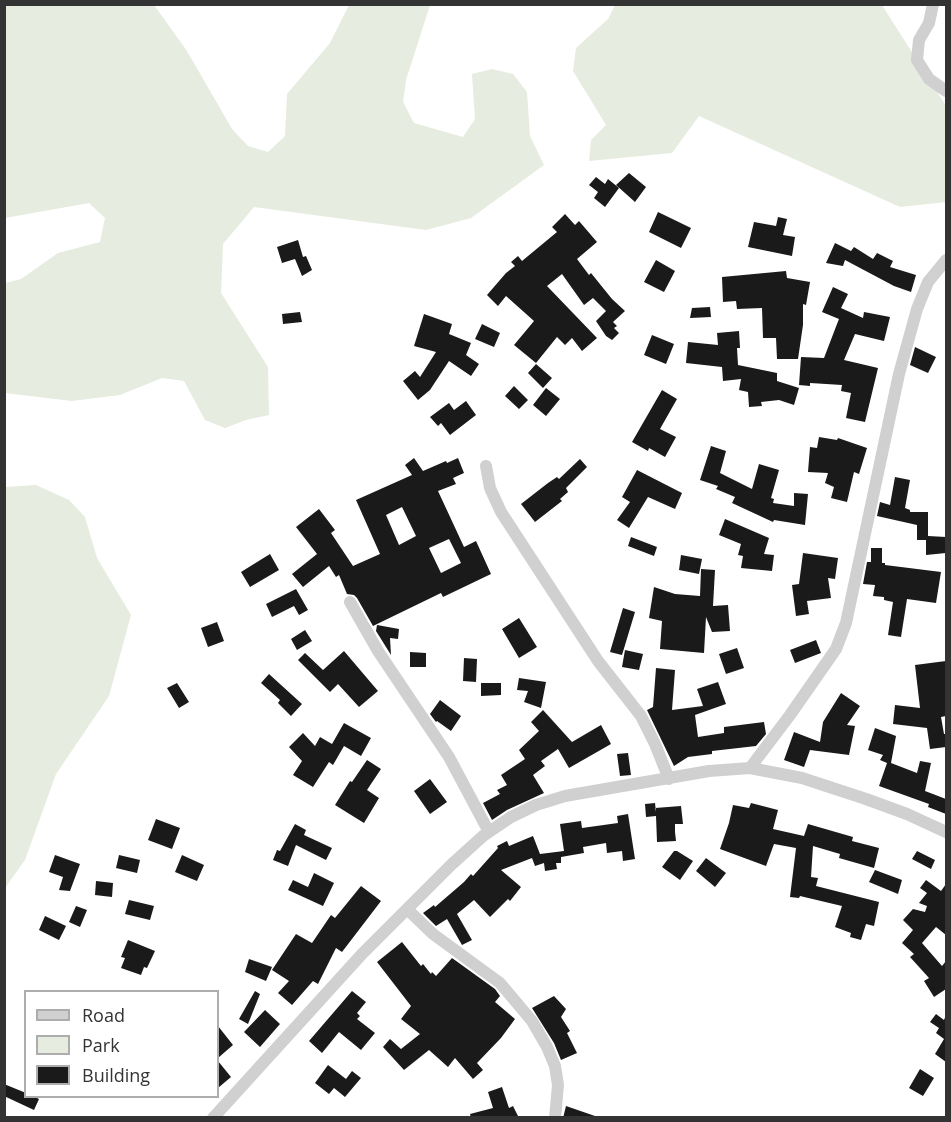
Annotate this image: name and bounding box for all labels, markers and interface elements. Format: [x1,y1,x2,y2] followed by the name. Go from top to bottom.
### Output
[24,990,219,1098] legend
[82,1003,125,1027] text: Road
[82,1033,120,1057] text: Park
[82,1063,150,1087] text: Building

